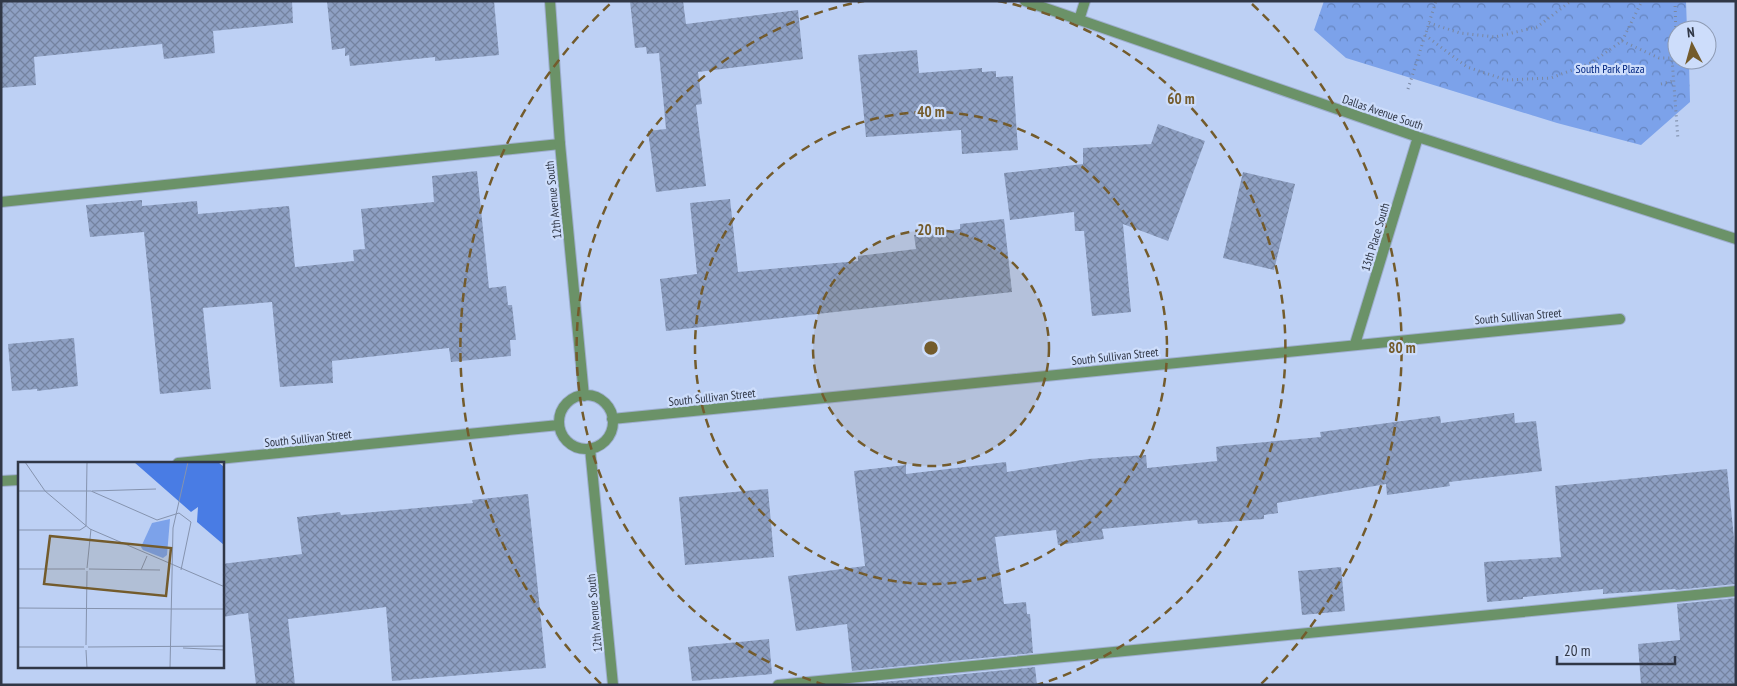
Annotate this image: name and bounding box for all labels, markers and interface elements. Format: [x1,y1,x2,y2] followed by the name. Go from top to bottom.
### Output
[1667,20,1717,70] north arrow
[1686,23,1695,41] text: N
[1576,61,1645,76] park label: South Park Plaza
[1167,89,1195,108] text: 60 m
[1340,91,1426,133] street label: Dallas Avenue South
[917,102,945,121] text: 40 m
[541,160,565,240] street label: 12th Avenue South
[1358,201,1392,273] street label: 13th Place South
[917,220,945,239] text: 20 m
[1474,305,1563,327] street label: South Sullivan Street
[1388,338,1416,357] text: 80 m
[922,339,940,357] centre of rings
[1071,344,1160,368] street label: South Sullivan Street
[668,385,757,409] street label: South Sullivan Street
[264,426,353,450] street label: South Sullivan Street
[18,462,224,668] inset map
[583,573,605,653] street label: 12th Avenue South
[1557,634,1674,666] scale bar
[1564,641,1590,660] text: 20 m

